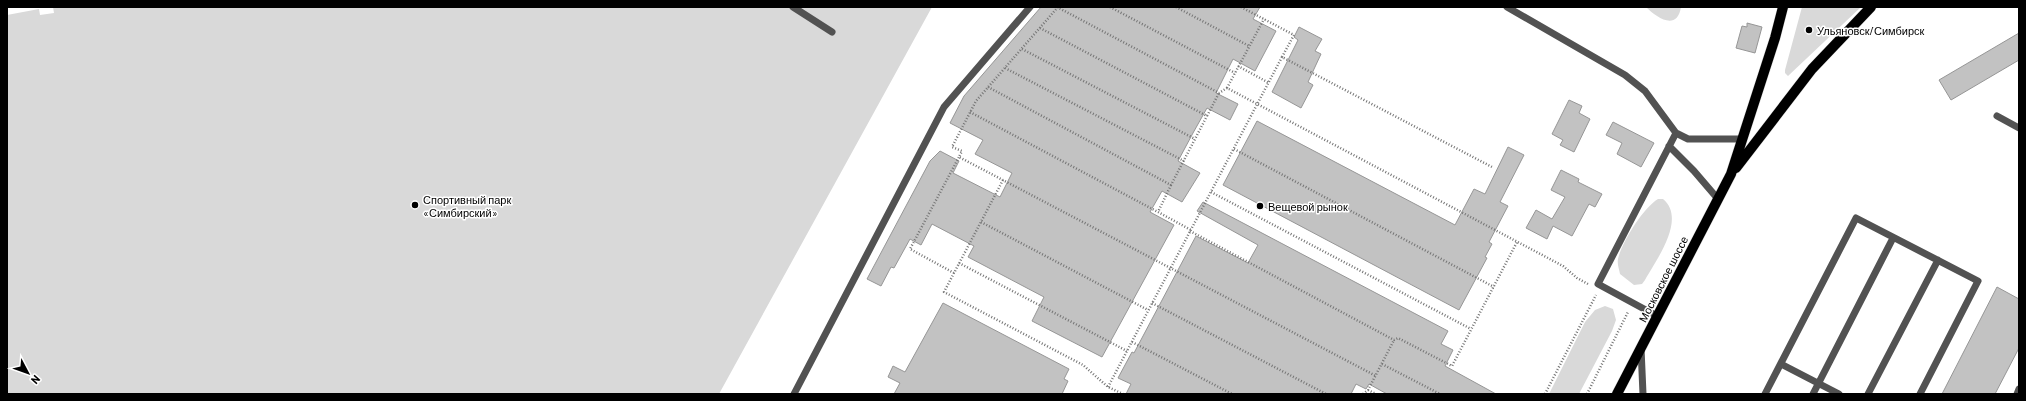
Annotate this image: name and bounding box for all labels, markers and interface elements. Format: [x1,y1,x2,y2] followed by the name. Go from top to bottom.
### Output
[1817,24,1925,37] place label: Ульяновск/Симбирск
[1804,25,1814,35] marker: Ульяновск/Симбирск
[423,193,511,219] place label: Спортивный парк «Симбирский»
[410,200,420,210] marker: Спортивный парк «Симбирский»
[1268,200,1348,213] place label: Вещевой рынок
[1255,201,1265,211] marker: Вещевой рынок
[1636,234,1690,324] street label: Московское шоссе
[8,353,48,393] north arrow
[29,373,43,387] text: N

